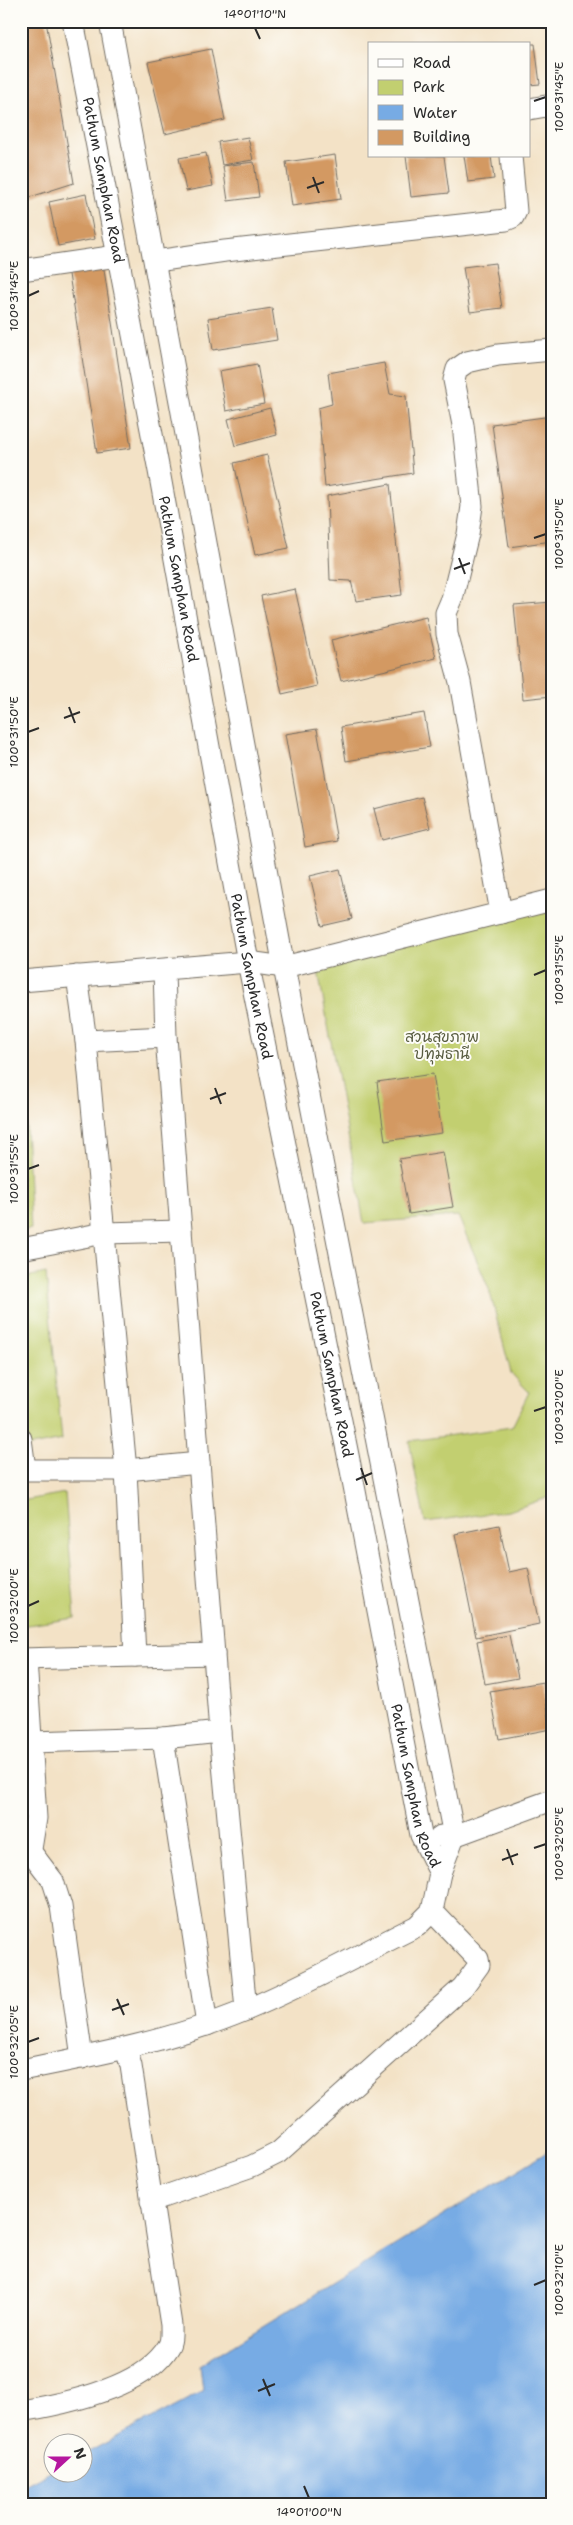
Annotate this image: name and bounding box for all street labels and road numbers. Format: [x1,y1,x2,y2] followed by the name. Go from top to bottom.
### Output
[78,95,129,265] street label: Pathum Samphan Road
[154,494,204,664] street label: Pathum Samphan Road
[226,892,278,1062] street label: Pathum Samphan Road
[305,1290,358,1460] street label: Pathum Samphan Road
[386,1702,446,1871] street label: Pathum Samphan Road

